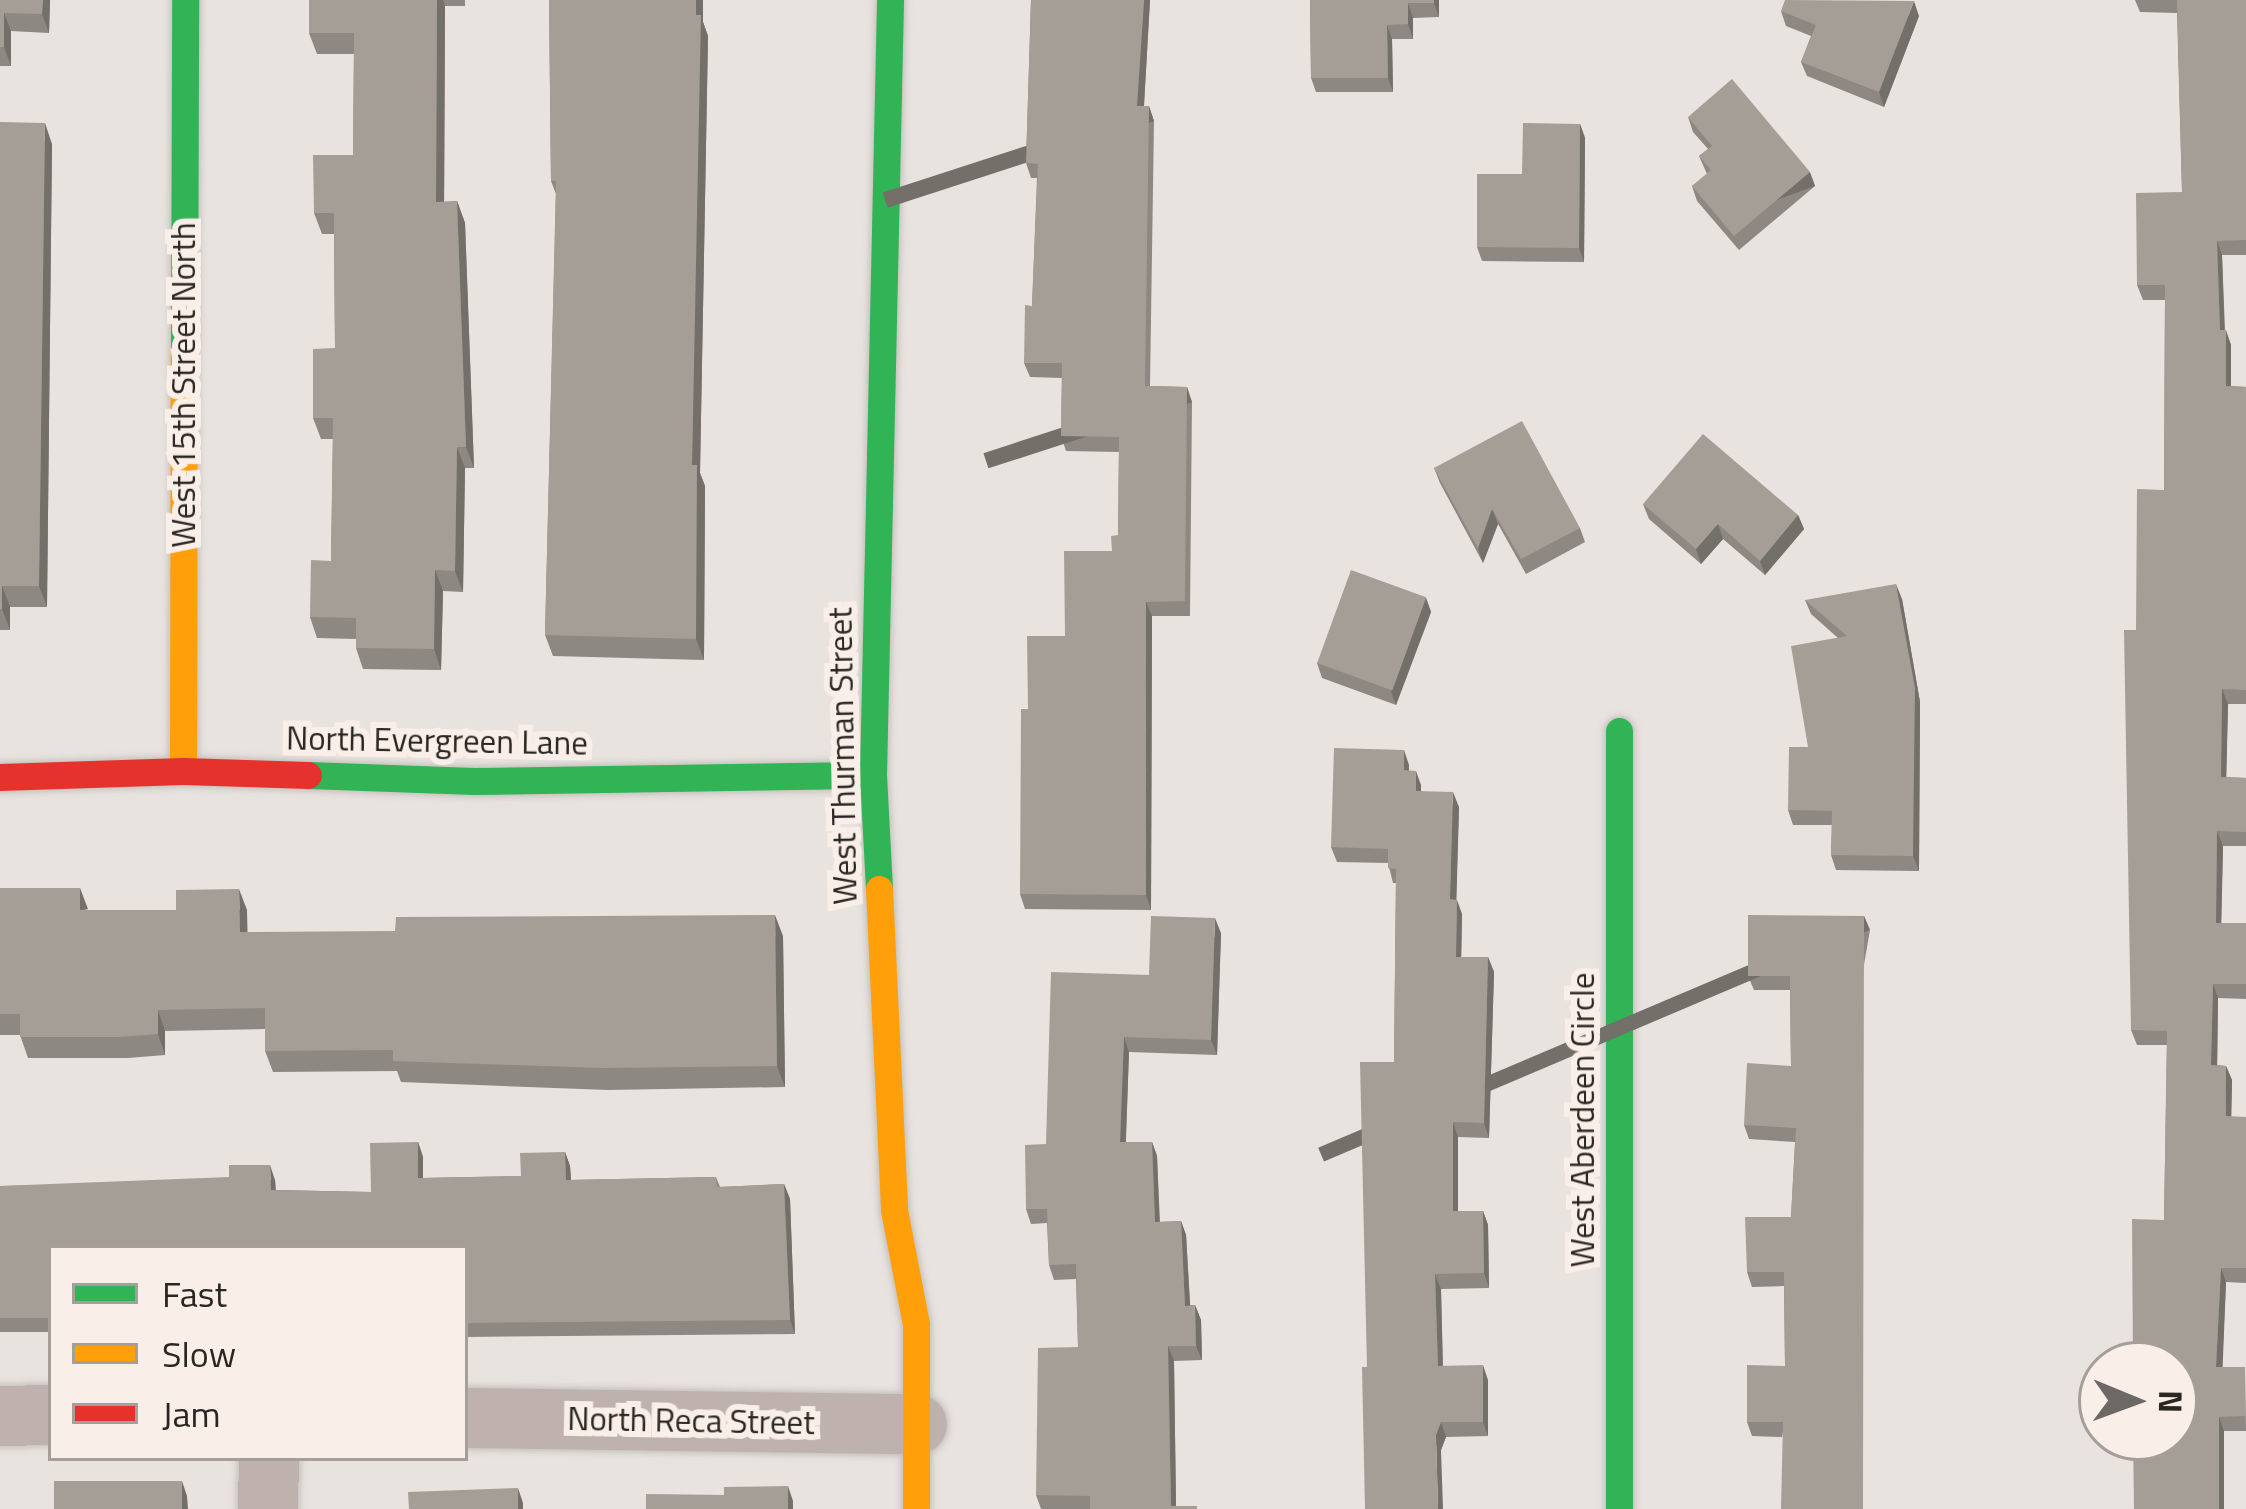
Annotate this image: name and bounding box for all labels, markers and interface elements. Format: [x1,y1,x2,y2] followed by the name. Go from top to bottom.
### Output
[164,222,204,548] street label: West 15th Street North
[821,607,865,905] street label: West Thurman Street
[286,719,588,763] street label: North Evergreen Lane
[1563,973,1603,1267] street label: West Aberdeen Circle
[48,1245,468,1461] legend
[162,1266,227,1321] text: Fast
[162,1326,236,1381] text: Slow
[2078,1341,2198,1461] north arrow
[162,1386,221,1441] text: Jam
[2146,1390,2196,1413] text: N
[567,1399,815,1443] street label: North Reca Street

